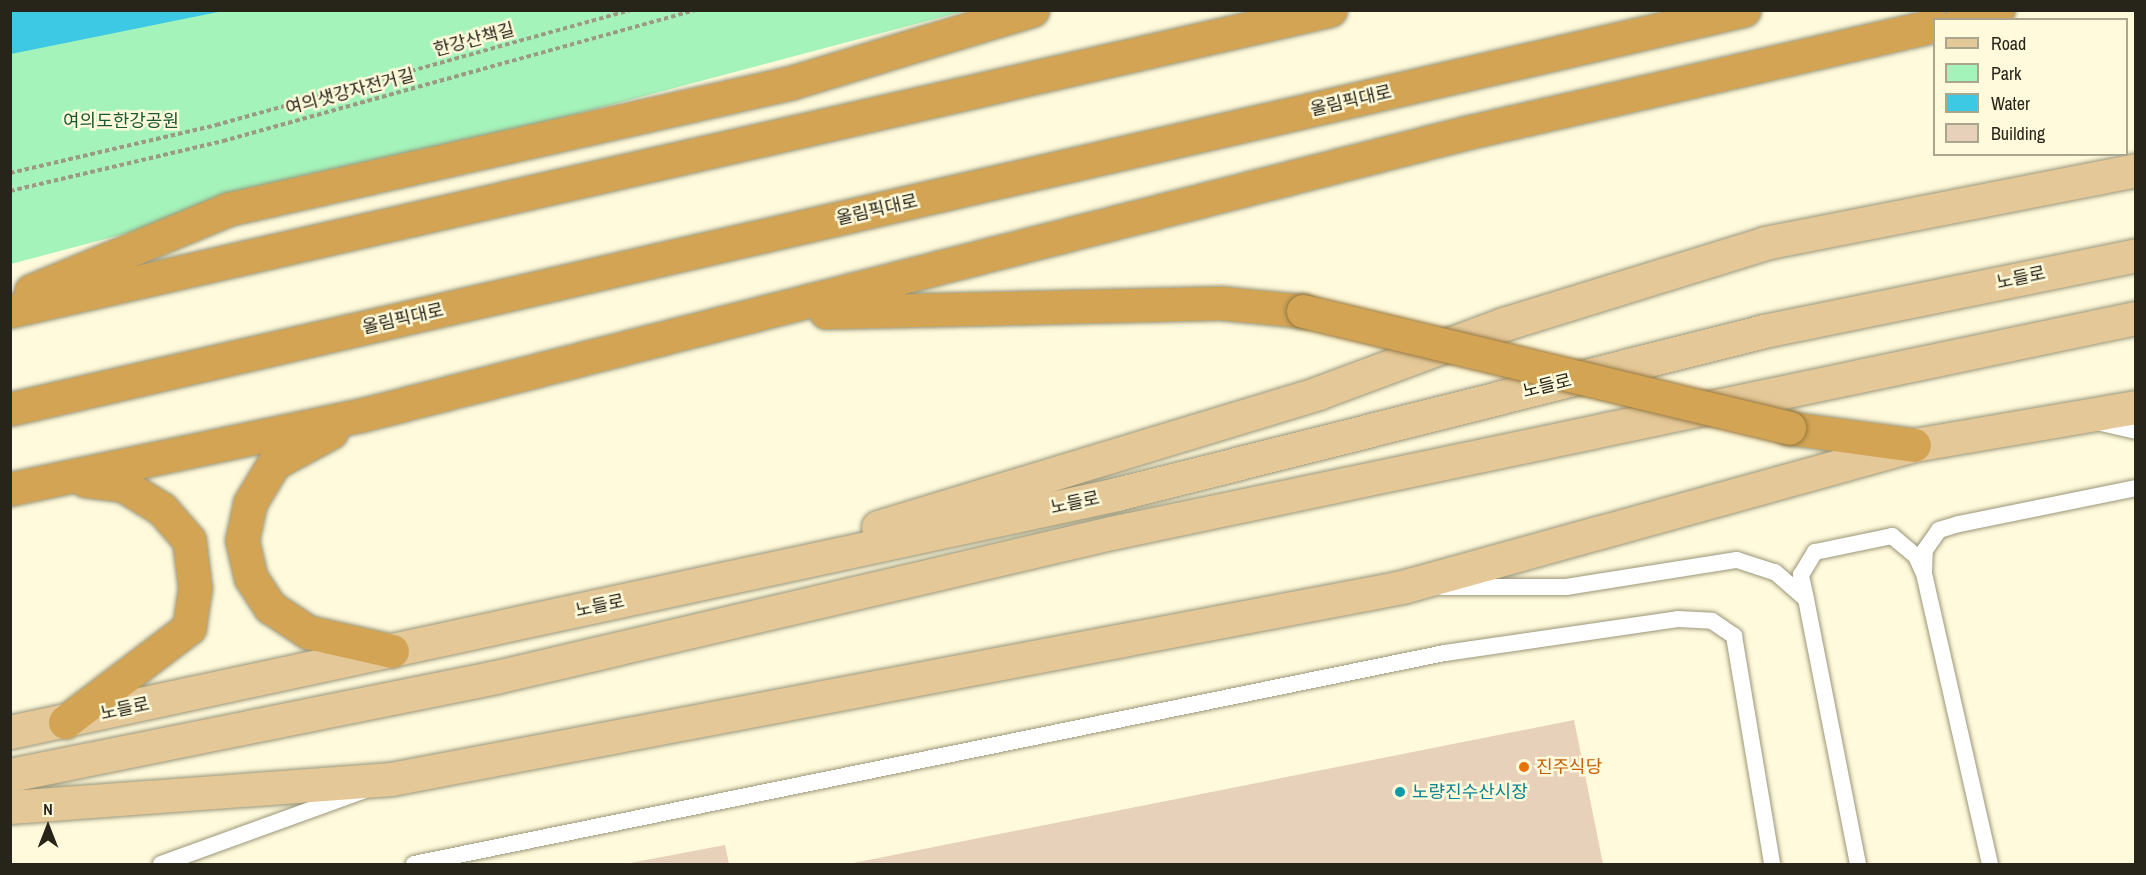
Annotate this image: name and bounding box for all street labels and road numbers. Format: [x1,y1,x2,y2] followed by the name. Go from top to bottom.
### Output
[431,19,517,61] street label: 한강산책길
[283,64,417,120] street label: 여의샛강자전거길
[1308,81,1394,121] street label: 올림픽대로
[834,190,920,230] street label: 올림픽대로
[1994,262,2048,294] street label: 노들로
[360,299,446,339] street label: 올림픽대로
[1520,370,1574,402] street label: 노들로
[1048,487,1102,519] street label: 노들로
[573,590,627,622] street label: 노들로
[98,693,152,725] street label: 노들로

